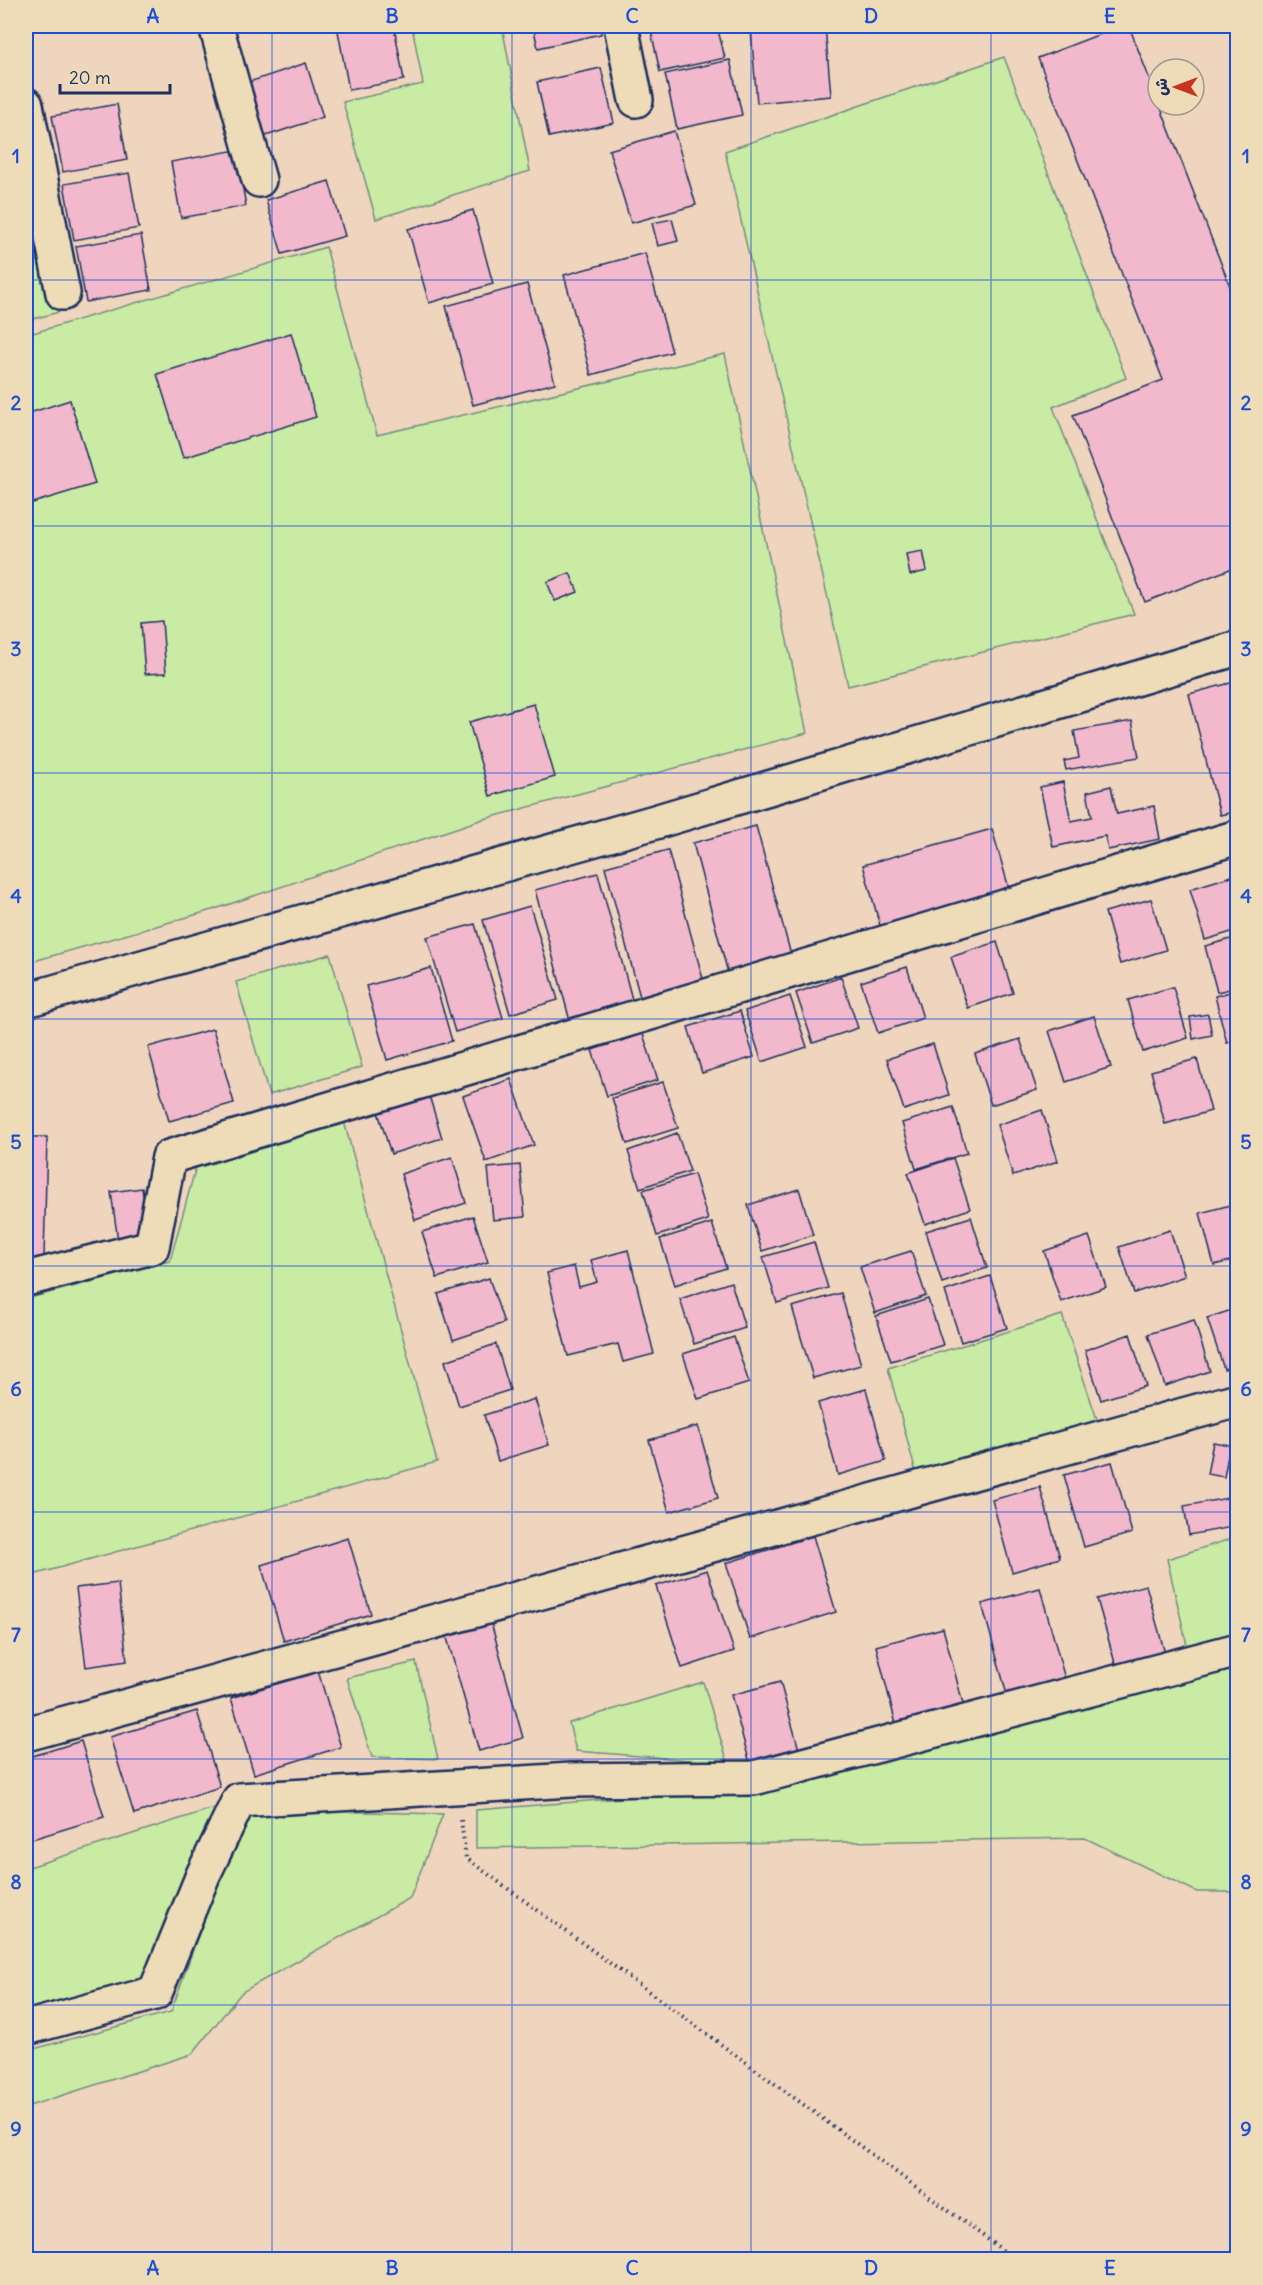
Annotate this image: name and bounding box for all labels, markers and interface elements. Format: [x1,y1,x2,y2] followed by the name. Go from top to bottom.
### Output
[147,3,160,28] text: A
[385,3,399,28] text: B
[625,3,639,28] text: C
[864,3,878,28] text: D
[1104,3,1116,28] text: E
[60,57,170,95] scale bar
[1146,57,1206,117] north arrow
[69,66,111,89] text: 20 m
[1151,78,1171,96] text: ش
[12,143,20,168] text: 1
[1242,143,1250,168] text: 1
[11,390,22,415] text: 2
[1241,390,1252,415] text: 2
[10,636,22,661] text: 3
[1240,636,1252,661] text: 3
[10,883,22,908] text: 4
[1240,883,1252,908] text: 4
[10,1129,22,1154] text: 5
[1240,1129,1252,1154] text: 5
[10,1376,22,1401] text: 6
[1240,1376,1252,1401] text: 6
[11,1622,21,1647] text: 7
[1241,1622,1251,1647] text: 7
[10,1869,22,1894] text: 8
[1240,1869,1252,1894] text: 8
[10,2116,22,2141] text: 9
[1240,2116,1252,2141] text: 9
[147,2255,160,2280] text: A
[385,2255,399,2280] text: B
[625,2255,639,2280] text: C
[864,2255,878,2280] text: D
[1104,2255,1116,2280] text: E

